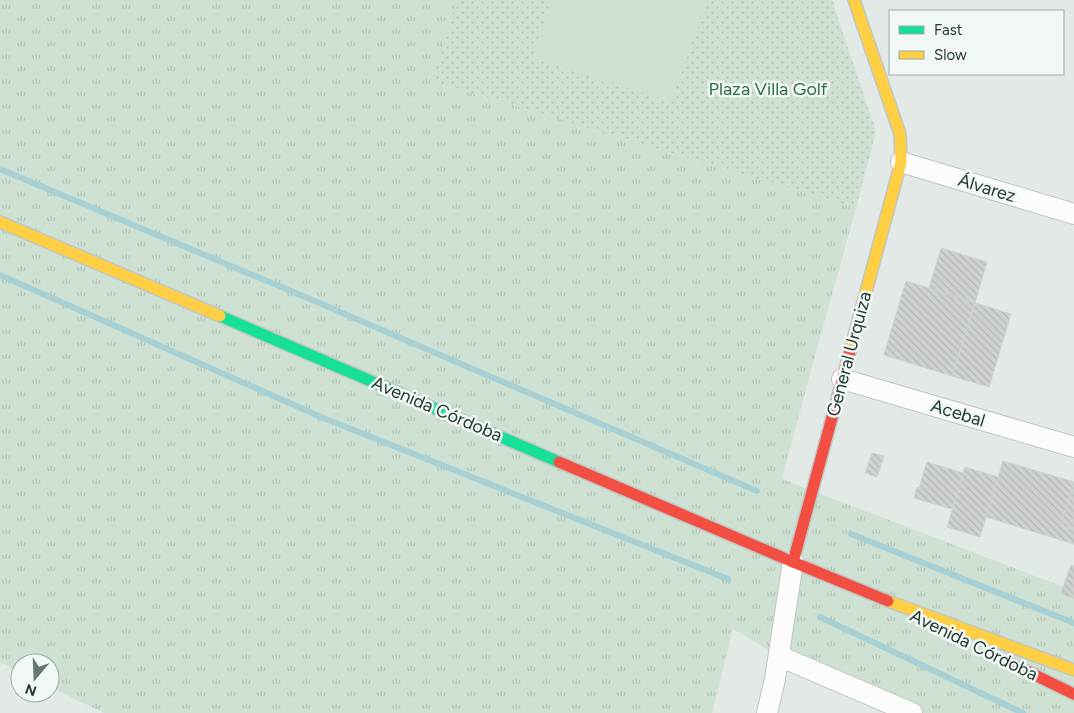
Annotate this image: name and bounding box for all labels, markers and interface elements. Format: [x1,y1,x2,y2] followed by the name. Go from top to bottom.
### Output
[889,10,1064,75] legend
[934,21,963,39] text: Fast
[934,46,967,64] text: Slow
[709,78,828,100] park label: Plaza Villa Golf
[955,169,1019,207] street label: Álvarez
[822,289,876,419] street label: General Urquiza
[368,372,506,446] street label: Avenida Córdoba
[928,394,988,432] street label: Acebal
[906,605,1042,685] street label: Avenida Córdoba
[10,653,60,703] north arrow
[23,680,39,700] text: N

